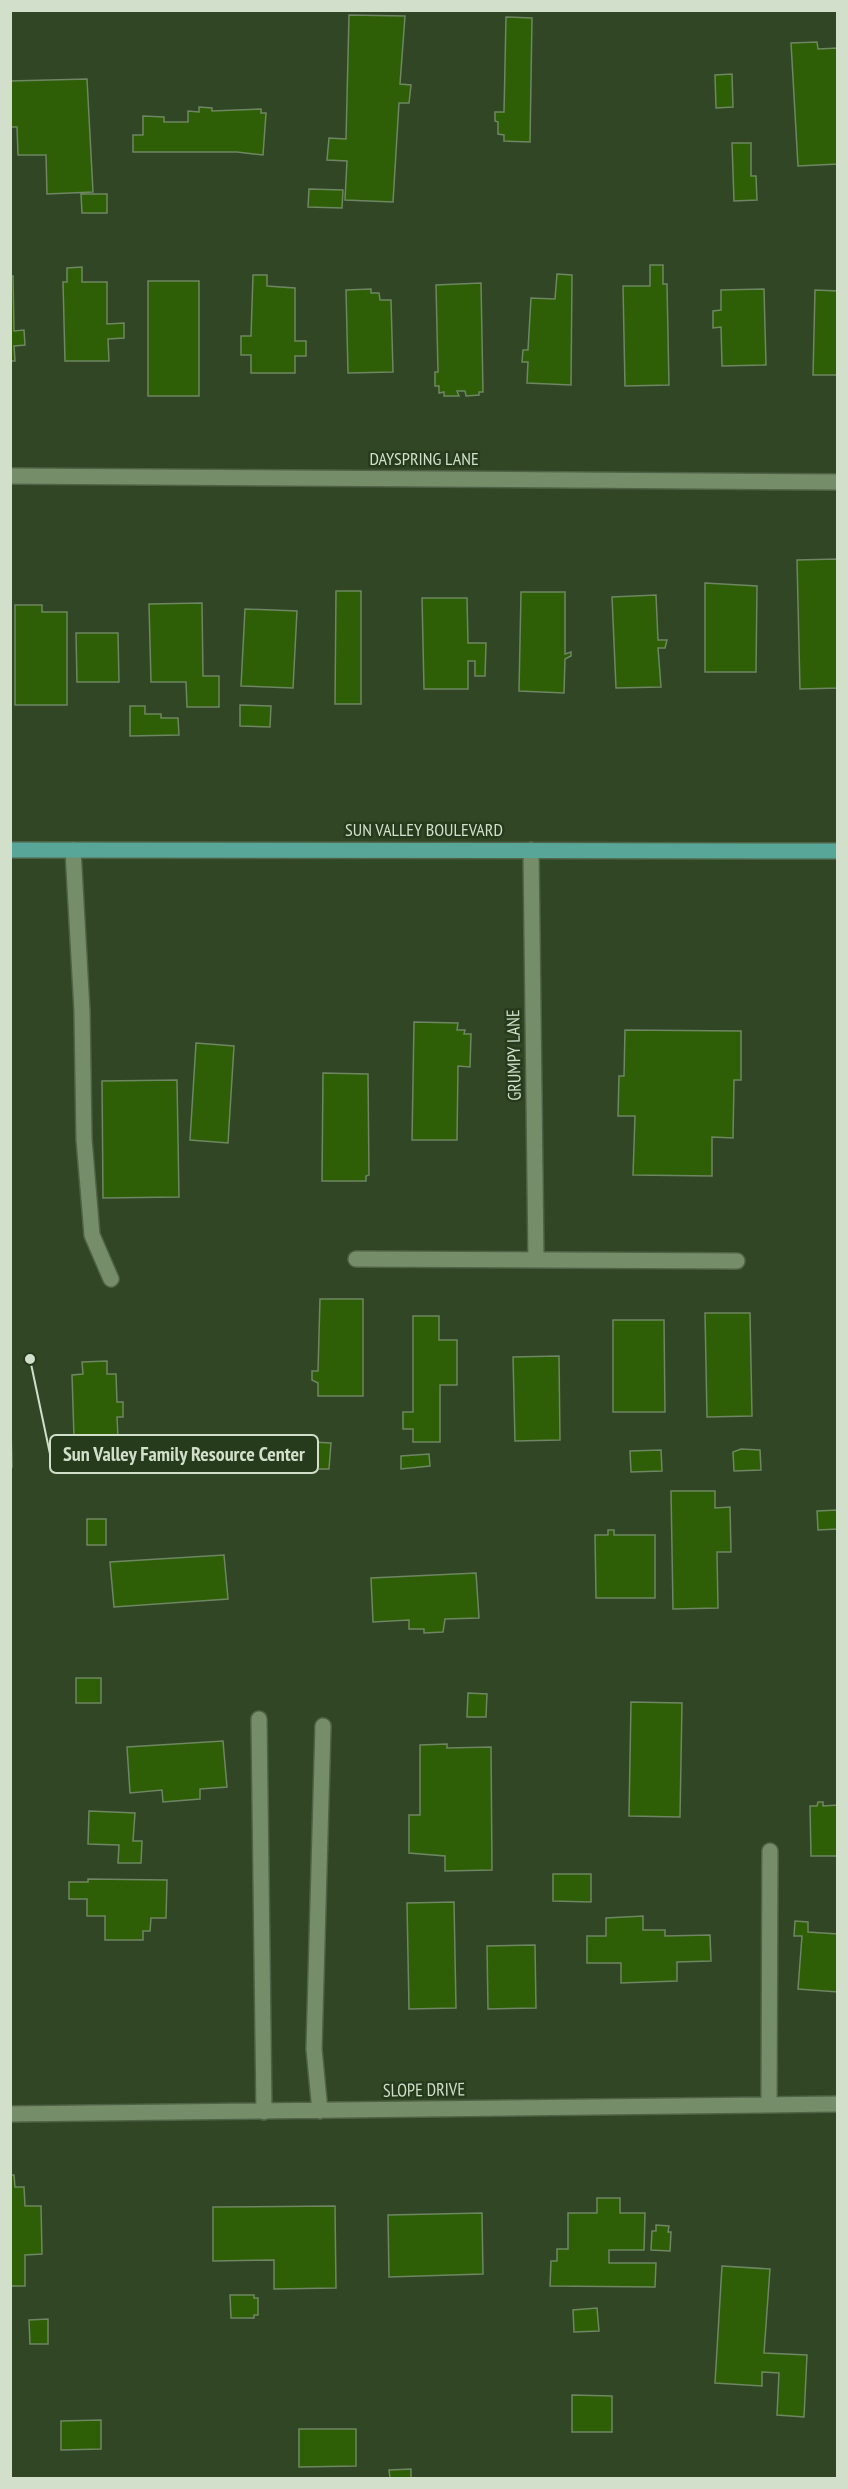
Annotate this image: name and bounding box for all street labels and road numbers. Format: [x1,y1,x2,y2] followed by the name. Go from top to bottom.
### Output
[369,447,479,470] street label: DAYSPRING LANE
[345,818,503,841] street label: SUN VALLEY BOULEVARD
[501,1009,526,1101] street label: GRUMPY LANE
[383,2077,465,2102] street label: SLOPE DRIVE

